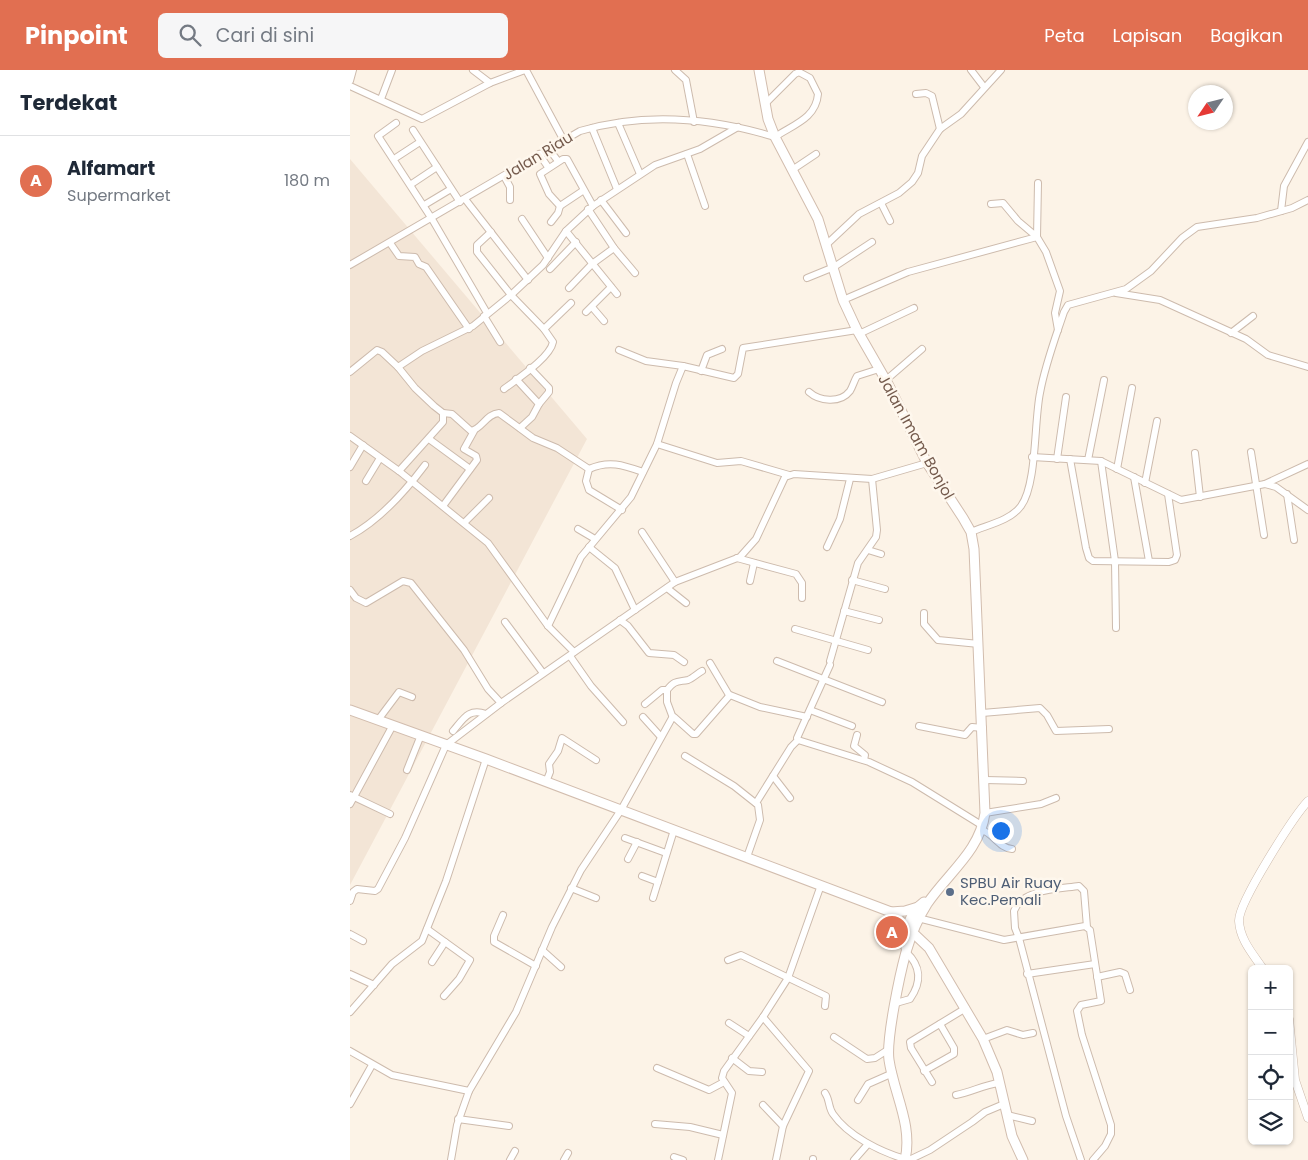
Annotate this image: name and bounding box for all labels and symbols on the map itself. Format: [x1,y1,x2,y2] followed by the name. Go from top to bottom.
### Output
[1188,85,1233,130] north arrow
[499,126,577,185] street label: Jalan Riau
[873,371,959,503] street label: Jalan Imam Bonjol
[988,818,1014,844] your location
[960,872,1062,910] place label: SPBU Air Ruay Kec.Pemali
[944,886,956,898] marker: SPBU Air Ruay Kec.Pemali
[876,913,908,951] pin: A

